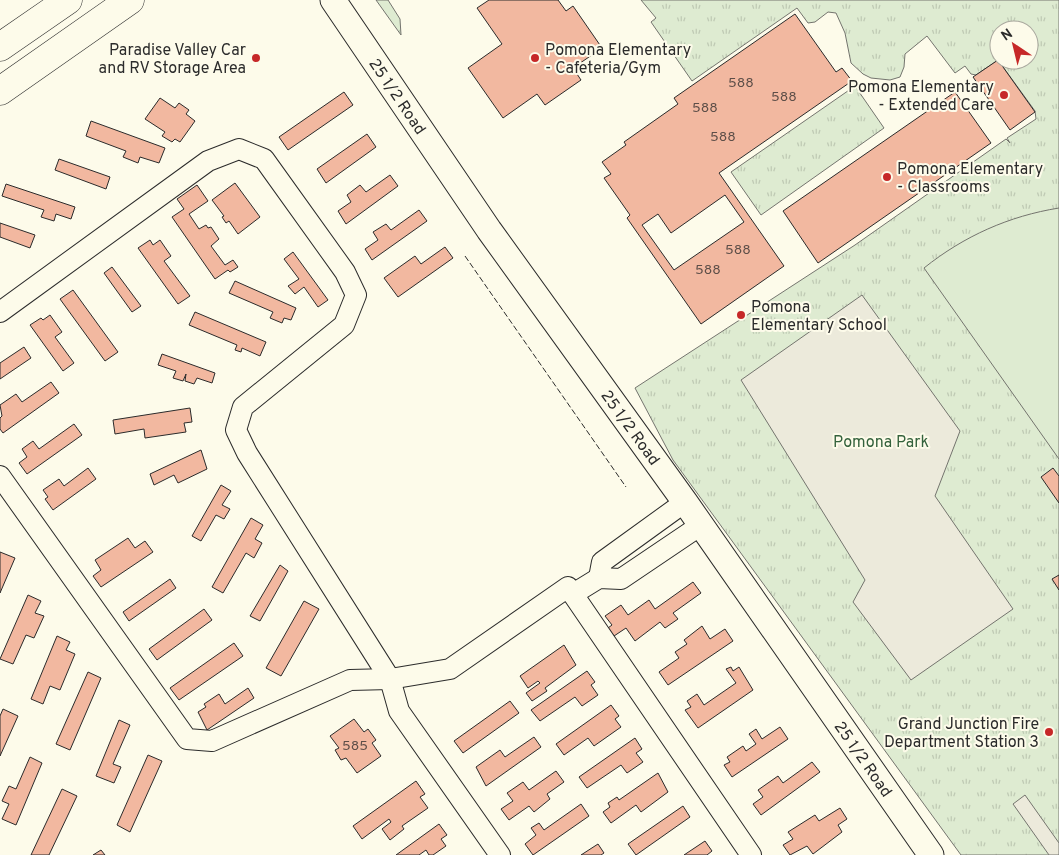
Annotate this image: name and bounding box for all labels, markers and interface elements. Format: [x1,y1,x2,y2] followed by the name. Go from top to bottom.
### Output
[989,20,1039,70] north arrow
[998,26,1016,45] text: N
[99,41,246,79] place label: Paradise Valley Car and RV Storage Area
[545,41,691,79] place label: Pomona Elementary - Cafeteria/Gym
[250,52,262,64] marker: Paradise Valley Car and RV Storage Area
[529,52,541,64] marker: Pomona Elementary - Cafeteria/Gym
[364,55,429,139] street label: 25 1/2 Road
[728,75,754,92] house number: 588
[848,78,994,116] place label: Pomona Elementary - Extended Care
[771,89,797,106] house number: 588
[998,89,1010,101] marker: Pomona Elementary - Extended Care
[692,100,718,117] house number: 588
[710,129,736,146] house number: 588
[897,160,1043,198] place label: Pomona Elementary - Classrooms
[881,171,893,183] marker: Pomona Elementary - Classrooms
[725,242,751,259] house number: 588
[695,262,721,279] house number: 588
[751,298,887,336] place label: Pomona Elementary School
[735,309,747,321] marker: Pomona Elementary School
[596,387,663,470] street label: 25 1/2 Road
[833,433,929,453] park label: Pomona Park
[884,715,1039,753] place label: Grand Junction Fire Department Station 3
[829,718,896,802] street label: 25 1/2 Road
[1043,726,1055,738] marker: Grand Junction Fire Department Station 3
[342,738,368,755] house number: 585

